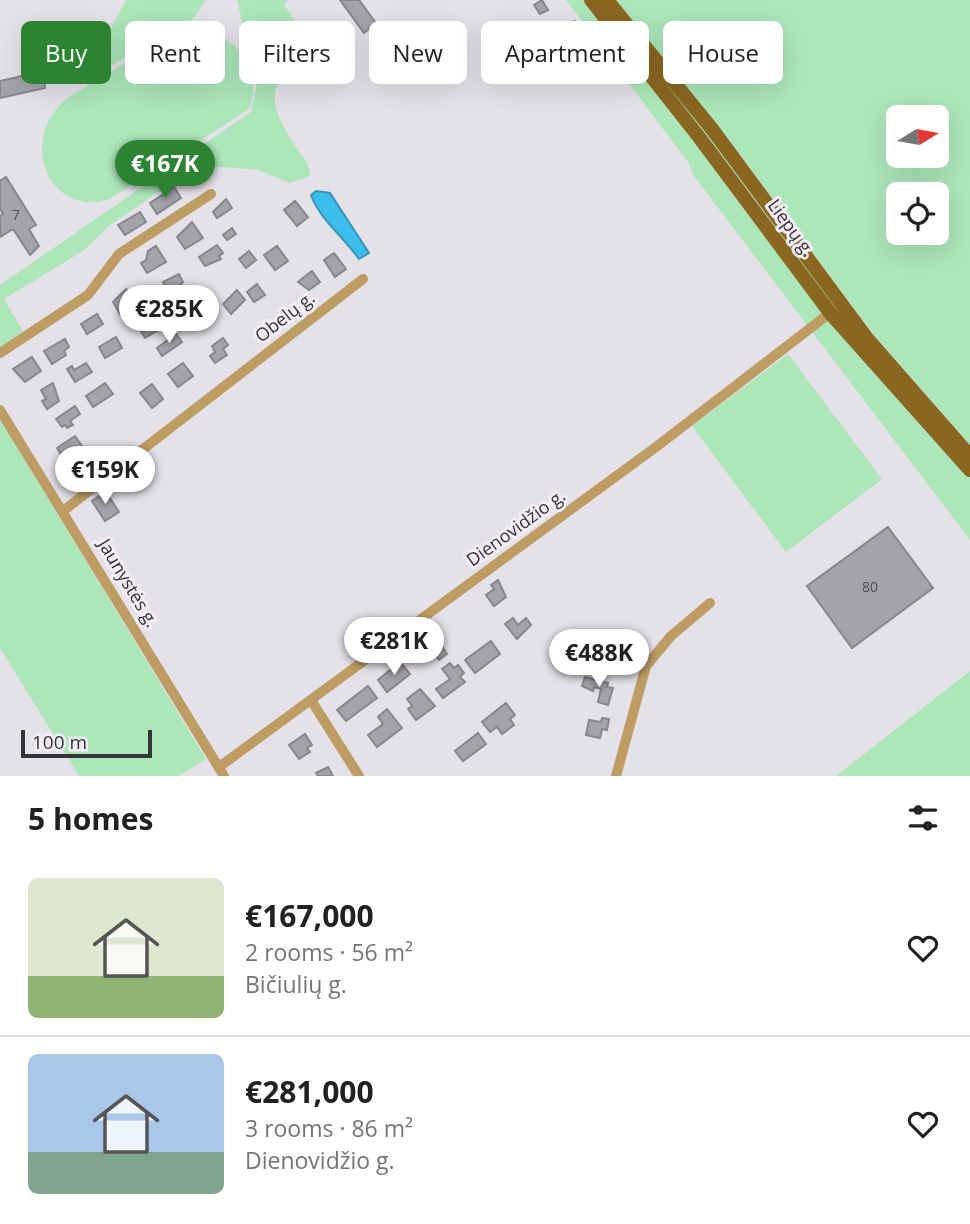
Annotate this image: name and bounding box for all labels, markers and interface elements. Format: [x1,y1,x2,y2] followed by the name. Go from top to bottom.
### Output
[21,21,111,84] chip: Buy
[125,21,225,84] chip: Rent
[239,21,355,84] chip: Filters
[369,21,467,84] chip: New
[481,21,649,84] chip: Apartment
[663,21,783,84] chip: House
[886,105,948,168] north arrow
[886,105,949,245] map controls
[116,140,214,200] pin: €167K
[131,147,199,179] text: €167K
[886,182,949,245] button: locate
[763,194,821,261] street label: Liepų g.
[12,205,20,224] house number: 7
[249,285,319,347] street label: Obelų g.
[120,286,218,345] pin: €285K
[135,292,203,324] text: €285K
[56,447,154,506] pin: €159K
[71,453,139,485] text: €159K
[461,483,570,571] street label: Dienovidžio g.
[92,532,165,631] street label: Jaunystės g.
[862,577,878,596] house number: 80
[345,618,443,677] pin: €281K
[360,624,428,656] text: €281K
[550,630,648,689] pin: €488K
[565,636,633,668] text: €488K
[21,727,152,759] scale bar
[32,729,87,755] text: 100 m
[28,798,153,839] text: 5 homes
[904,799,942,837] icon: filters
[245,895,374,936] text: €167,000
[84,906,168,990] icon: home
[904,929,942,967] icon: heart
[245,936,413,968] text: 2 rooms · 56 m²
[245,968,347,1000] text: Bičiulių g.
[245,1071,374,1112] text: €281,000
[84,1082,168,1166] icon: home
[904,1105,942,1143] icon: heart
[245,1112,413,1144] text: 3 rooms · 86 m²
[245,1144,395,1176] text: Dienovidžio g.

